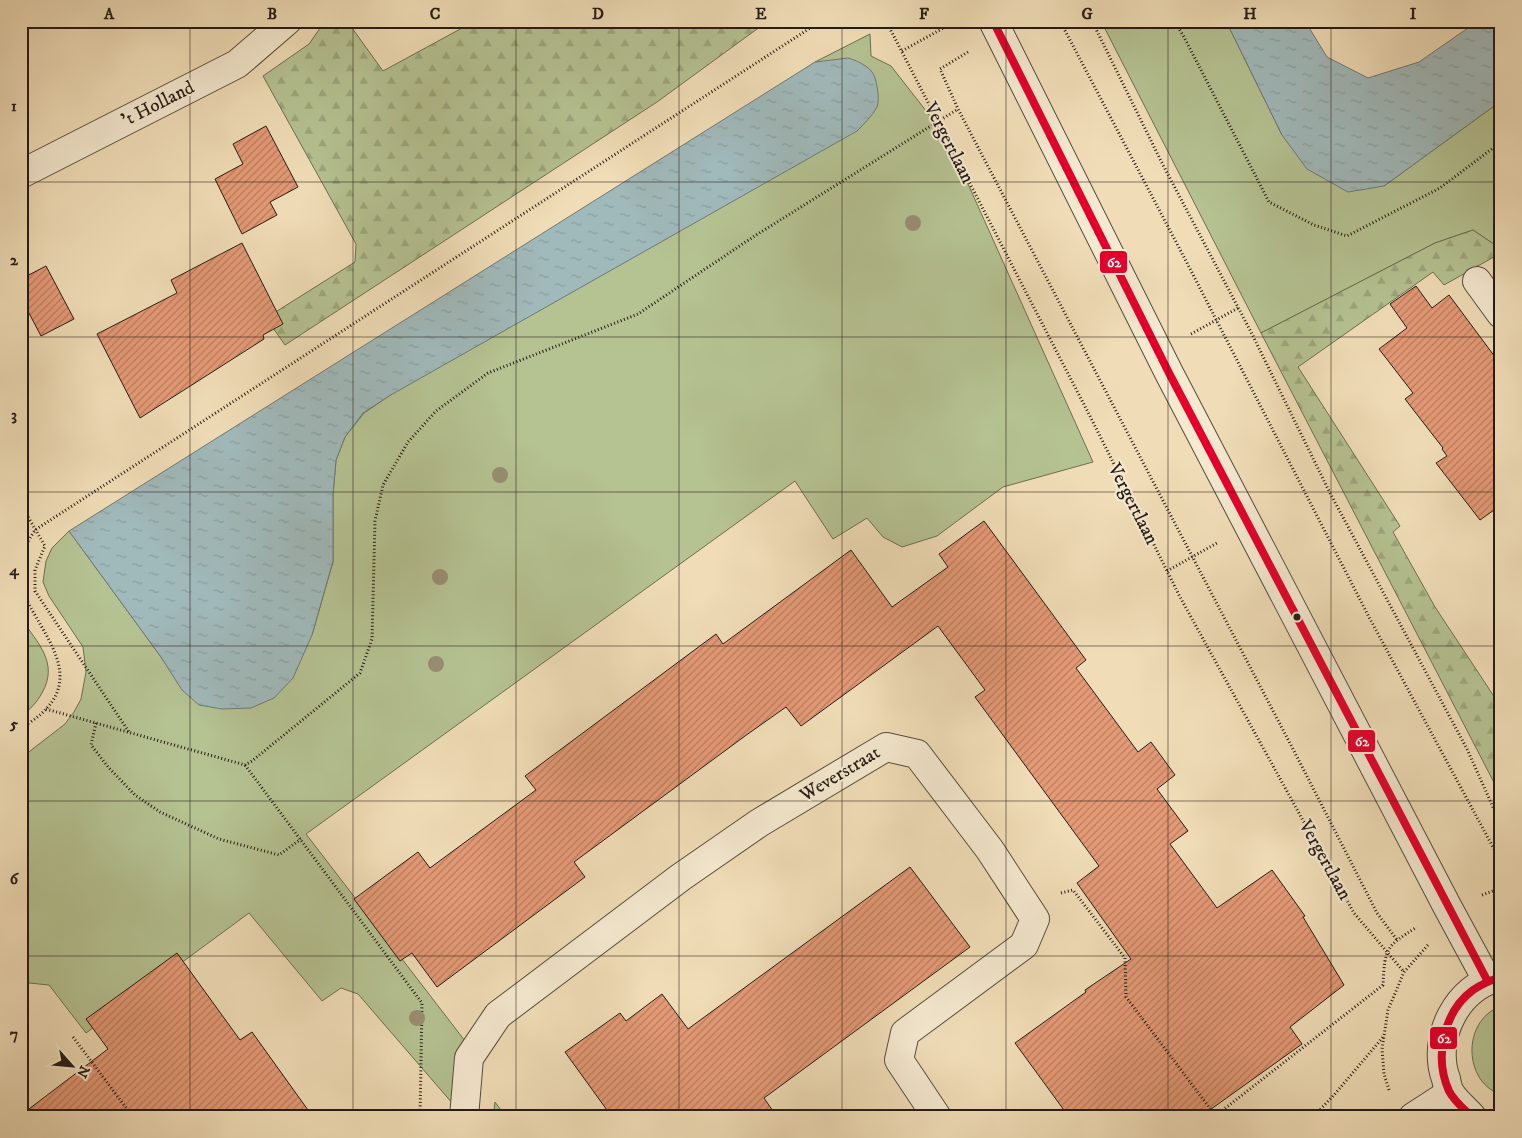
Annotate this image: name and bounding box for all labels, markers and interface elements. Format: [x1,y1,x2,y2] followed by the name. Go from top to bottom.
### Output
[103,4,115,24] text: A
[267,4,277,24] text: B
[430,4,440,24] text: C
[592,4,604,24] text: D
[755,4,767,24] text: E
[919,4,929,24] text: F
[1081,4,1093,24] text: G
[1243,4,1257,24] text: H
[1410,4,1417,24] text: I
[118,76,199,132] street label: 't Holland
[11,96,17,116] text: 1
[918,98,979,187] street label: Vergertlaan
[10,250,19,270] text: 2
[1099,250,1128,274] line badge: 62
[1107,254,1122,272] text: 62
[11,405,17,425] text: 3
[1102,459,1163,548] street label: Vergertlaan
[8,560,19,580] text: 4
[1292,612,1302,622] unlabelled marker
[9,714,18,734] text: 5
[1347,729,1376,753] line badge: 62
[1355,733,1370,751] text: 62
[795,741,884,807] street label: Weverstraat
[1293,815,1356,904] street label: Vergertlaan
[10,869,20,889] text: 6
[10,1024,18,1044] text: 7
[1429,1026,1458,1050] line badge: 62
[1437,1030,1452,1048] text: 62
[48,1040,98,1090] north arrow
[72,1062,93,1081] text: N

